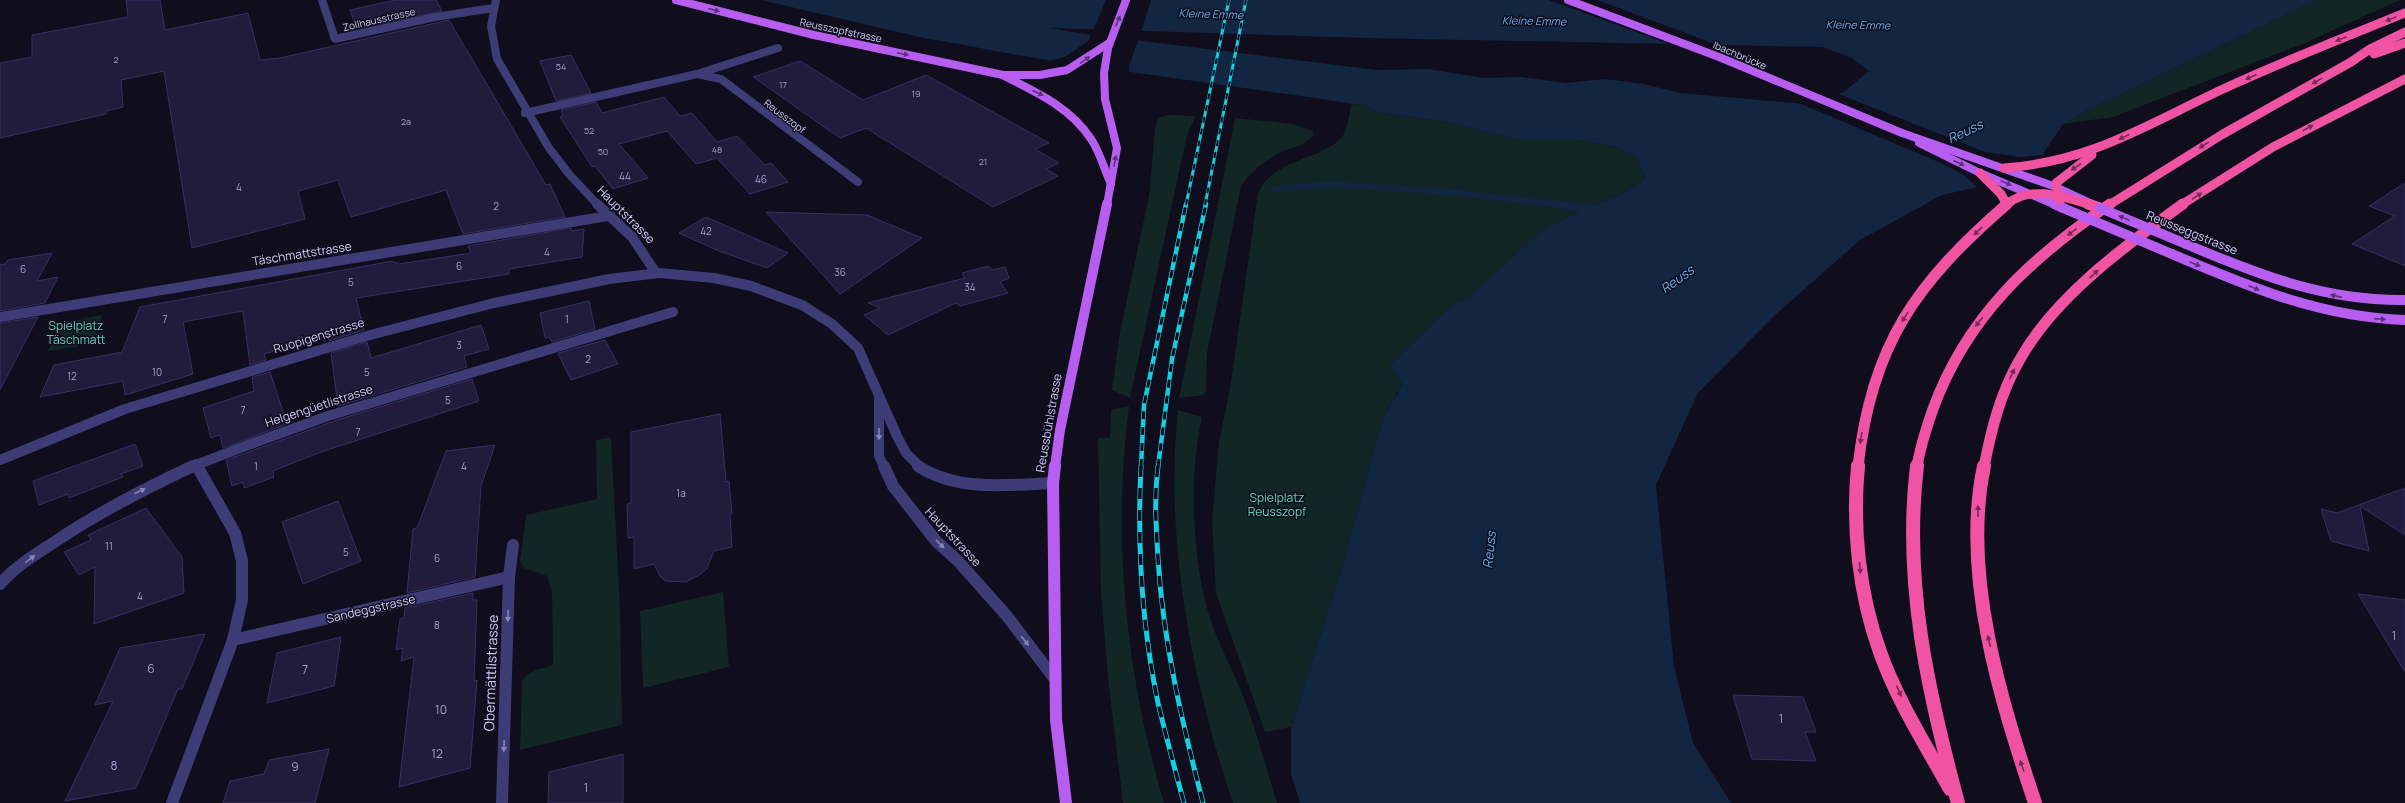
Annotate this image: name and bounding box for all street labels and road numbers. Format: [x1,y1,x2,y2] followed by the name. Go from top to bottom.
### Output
[341,4,417,34] street label: Zollhausstrasse
[799,14,883,46] street label: Reusszopfstrasse
[1711,37,1769,73] street label: Ibachbrücke
[761,96,809,137] street label: Reusszopf
[594,182,659,247] street label: Hauptstrasse
[2144,206,2240,259] street label: Reusseggstrasse
[251,237,353,270] street label: Täschmattstrasse
[271,314,366,357] street label: Ruopigenstrasse
[1031,372,1066,474] street label: Reussbühlstrasse
[263,380,375,431] street label: Helgengüetlistrasse
[921,503,985,570] street label: Hauptstrasse
[325,590,417,627] street label: Sandeggstrasse
[479,614,502,732] street label: Obermättlistrasse

